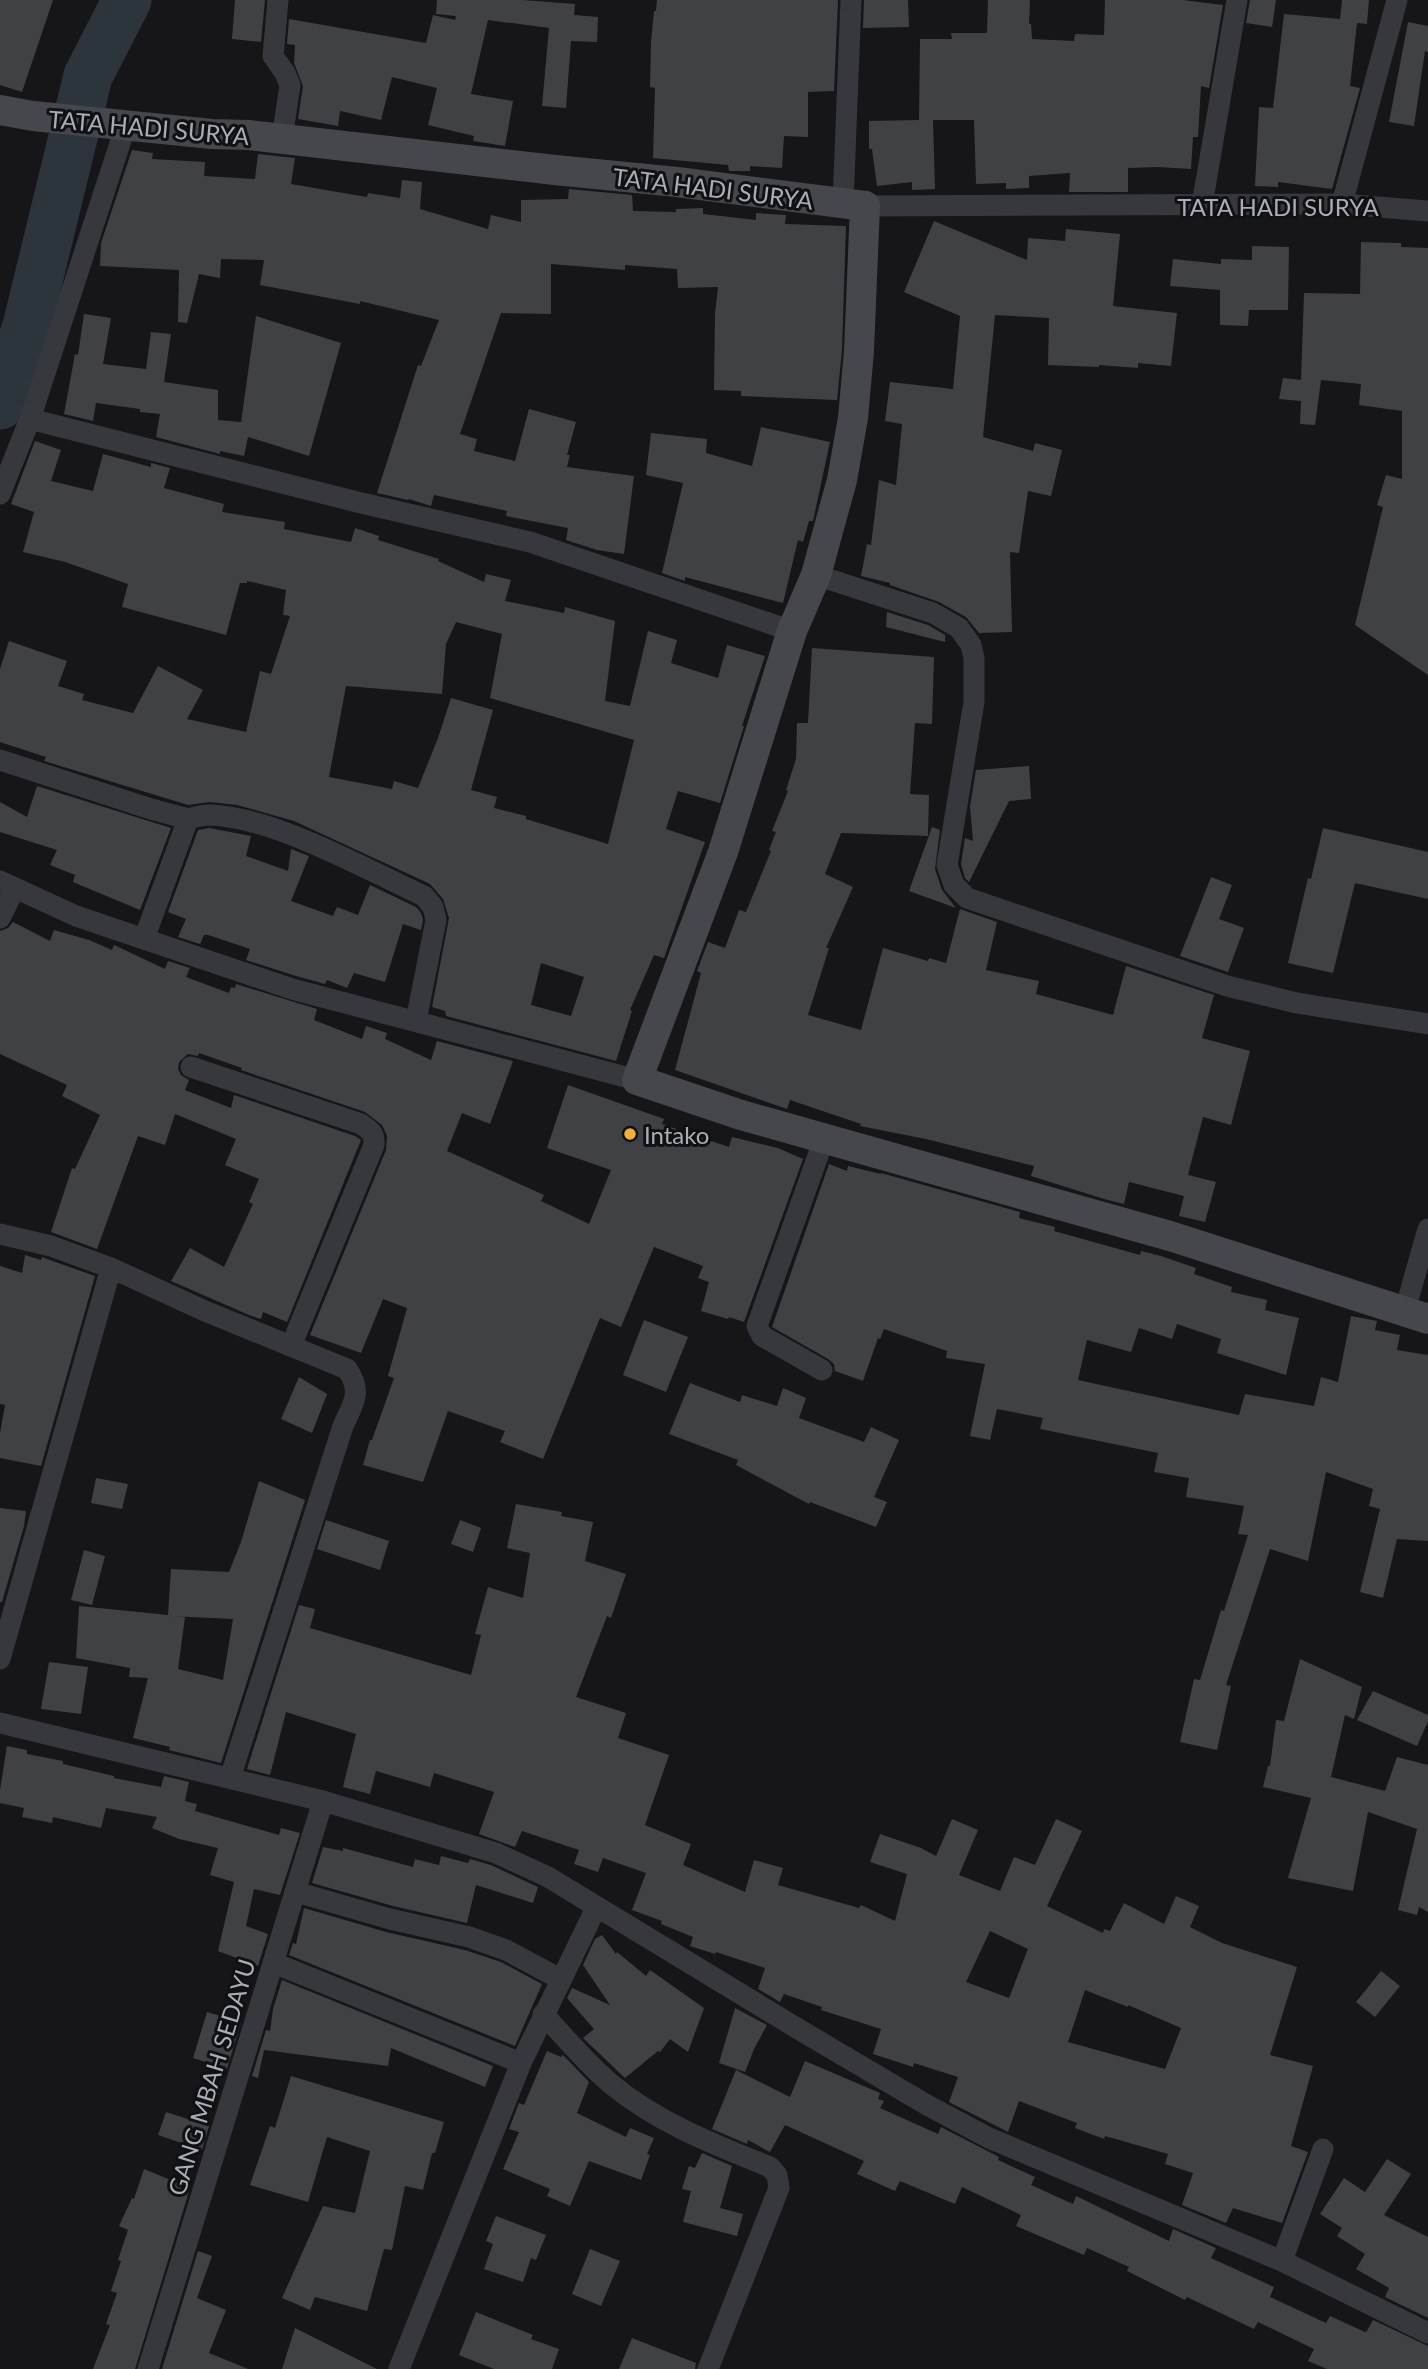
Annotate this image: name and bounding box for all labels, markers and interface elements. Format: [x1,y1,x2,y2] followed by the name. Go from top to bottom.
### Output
[47,104,251,150] street label: TATA HADI SURYA
[611,161,815,215] street label: TATA HADI SURYA
[1177,192,1379,221] street label: TATA HADI SURYA
[644,1120,709,1149] place label: Intako
[622,1126,638,1142] marker: Intako
[161,1955,261,2199] street label: GANG MBAH SEDAYU

